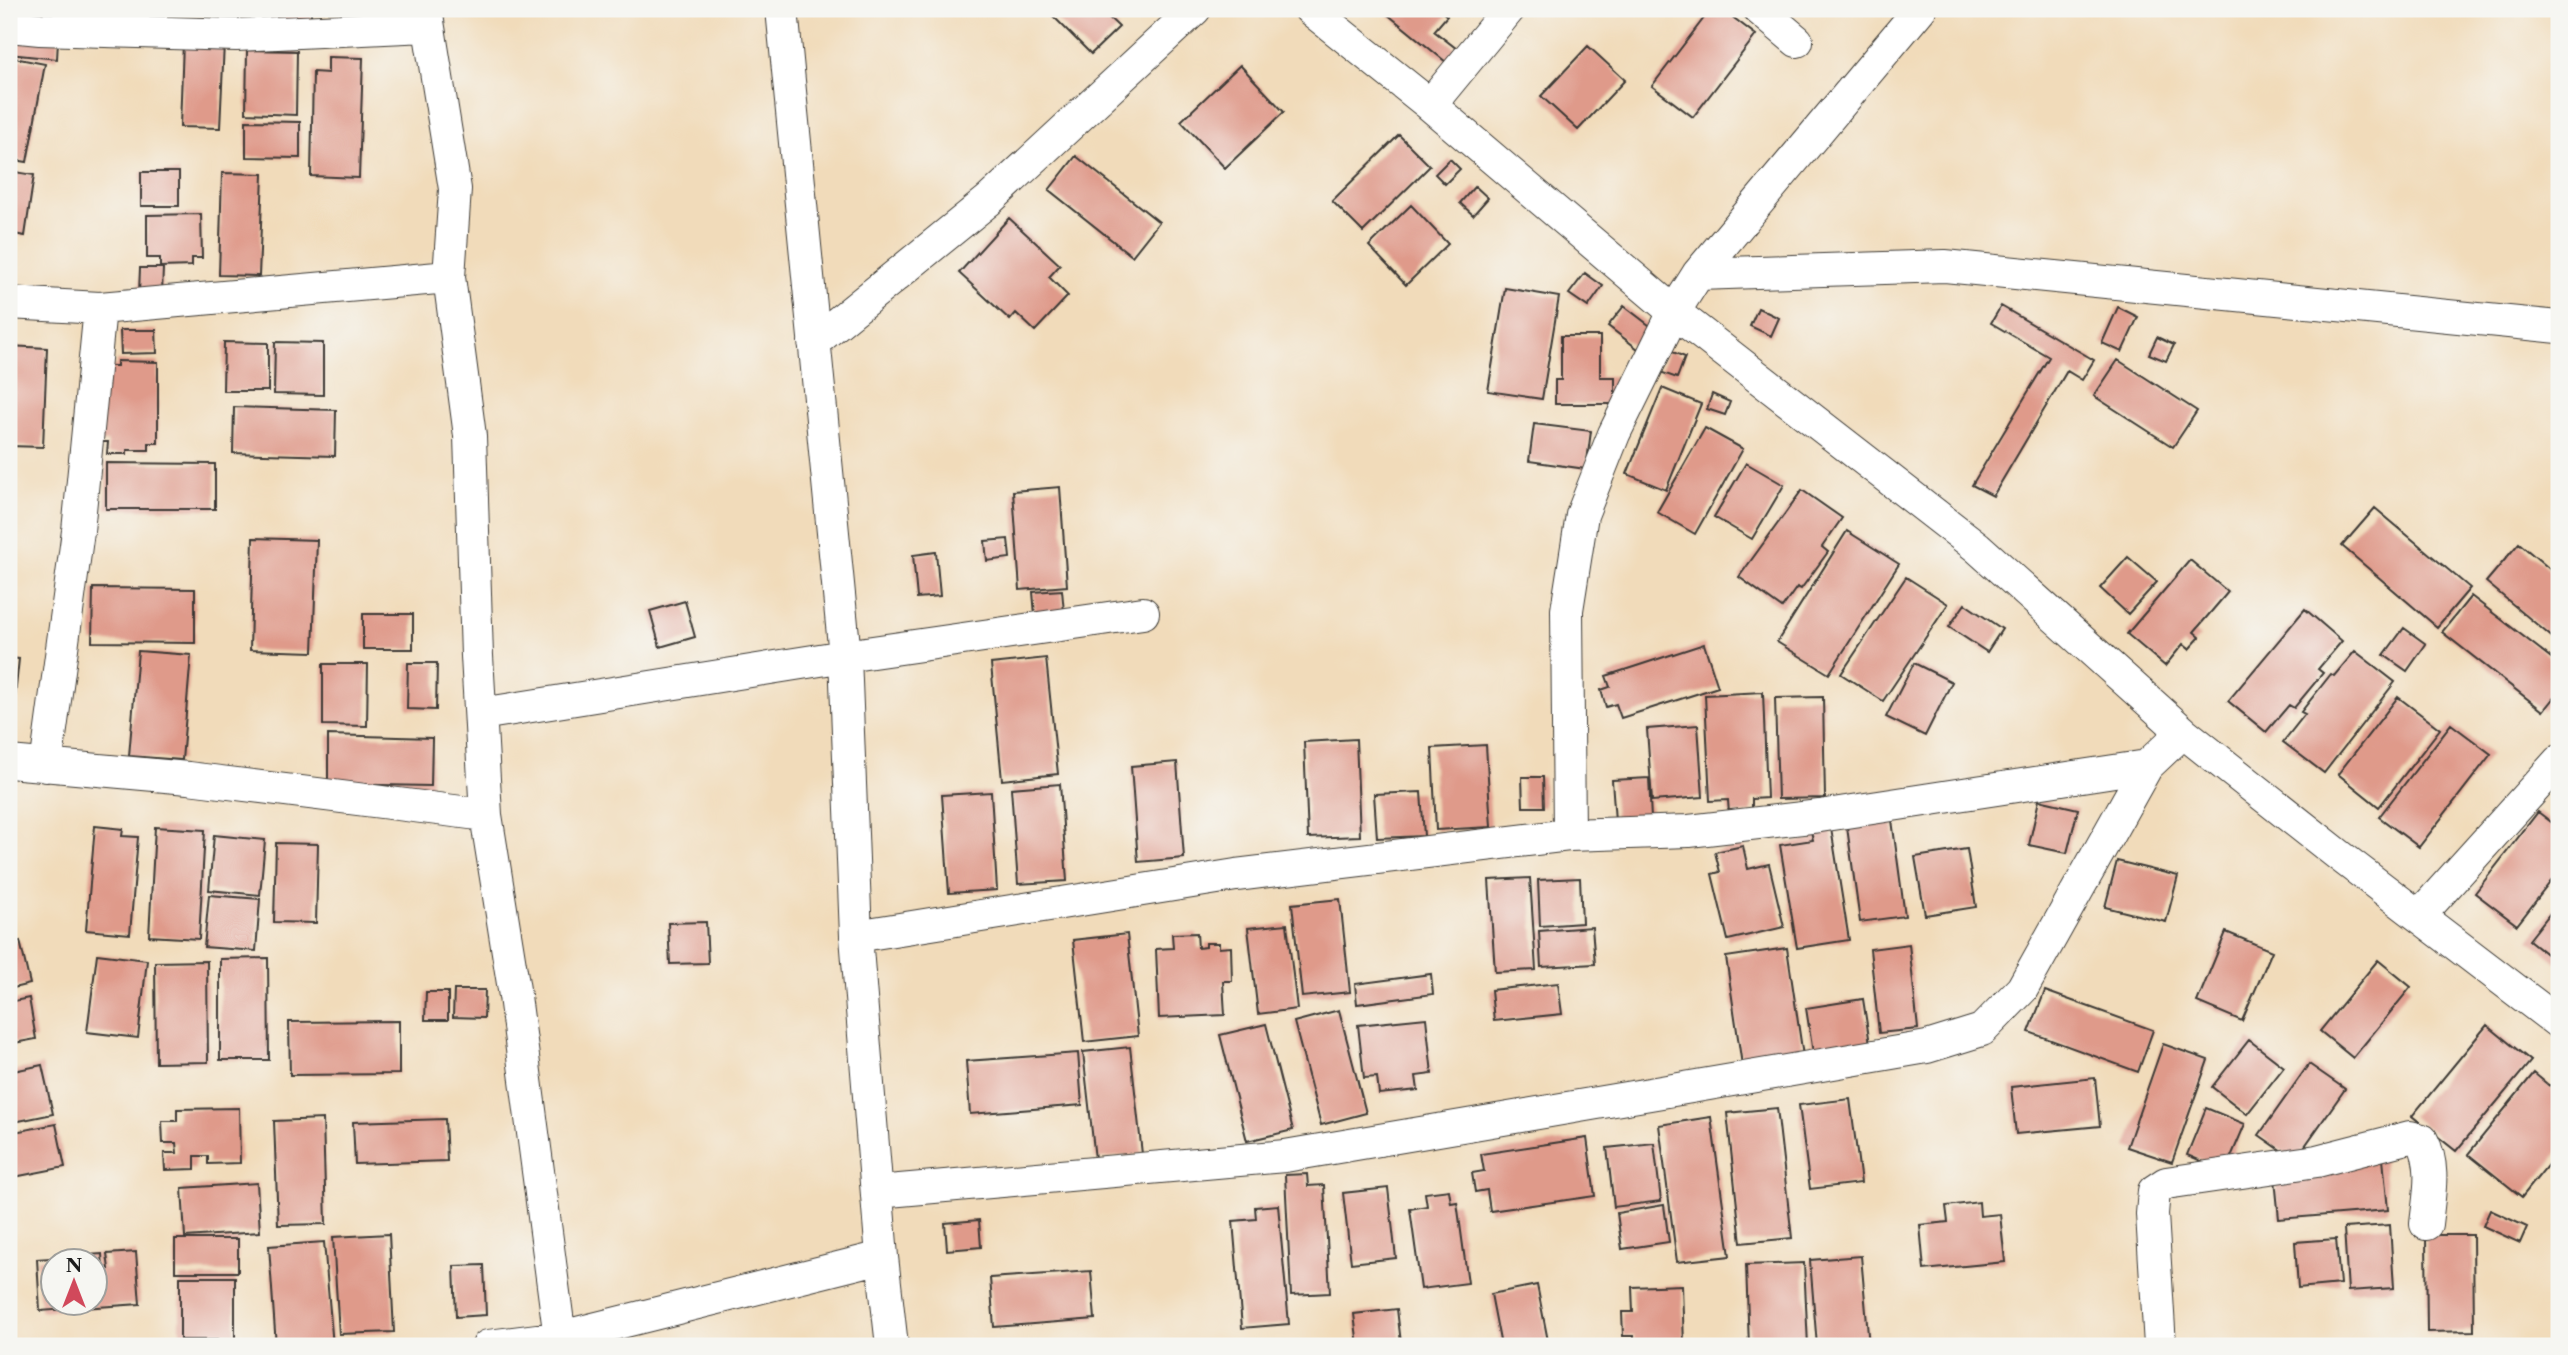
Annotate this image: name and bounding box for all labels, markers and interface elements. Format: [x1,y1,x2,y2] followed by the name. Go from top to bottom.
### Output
[38,1246,108,1316] north arrow
[66,1254,82,1277] text: N

